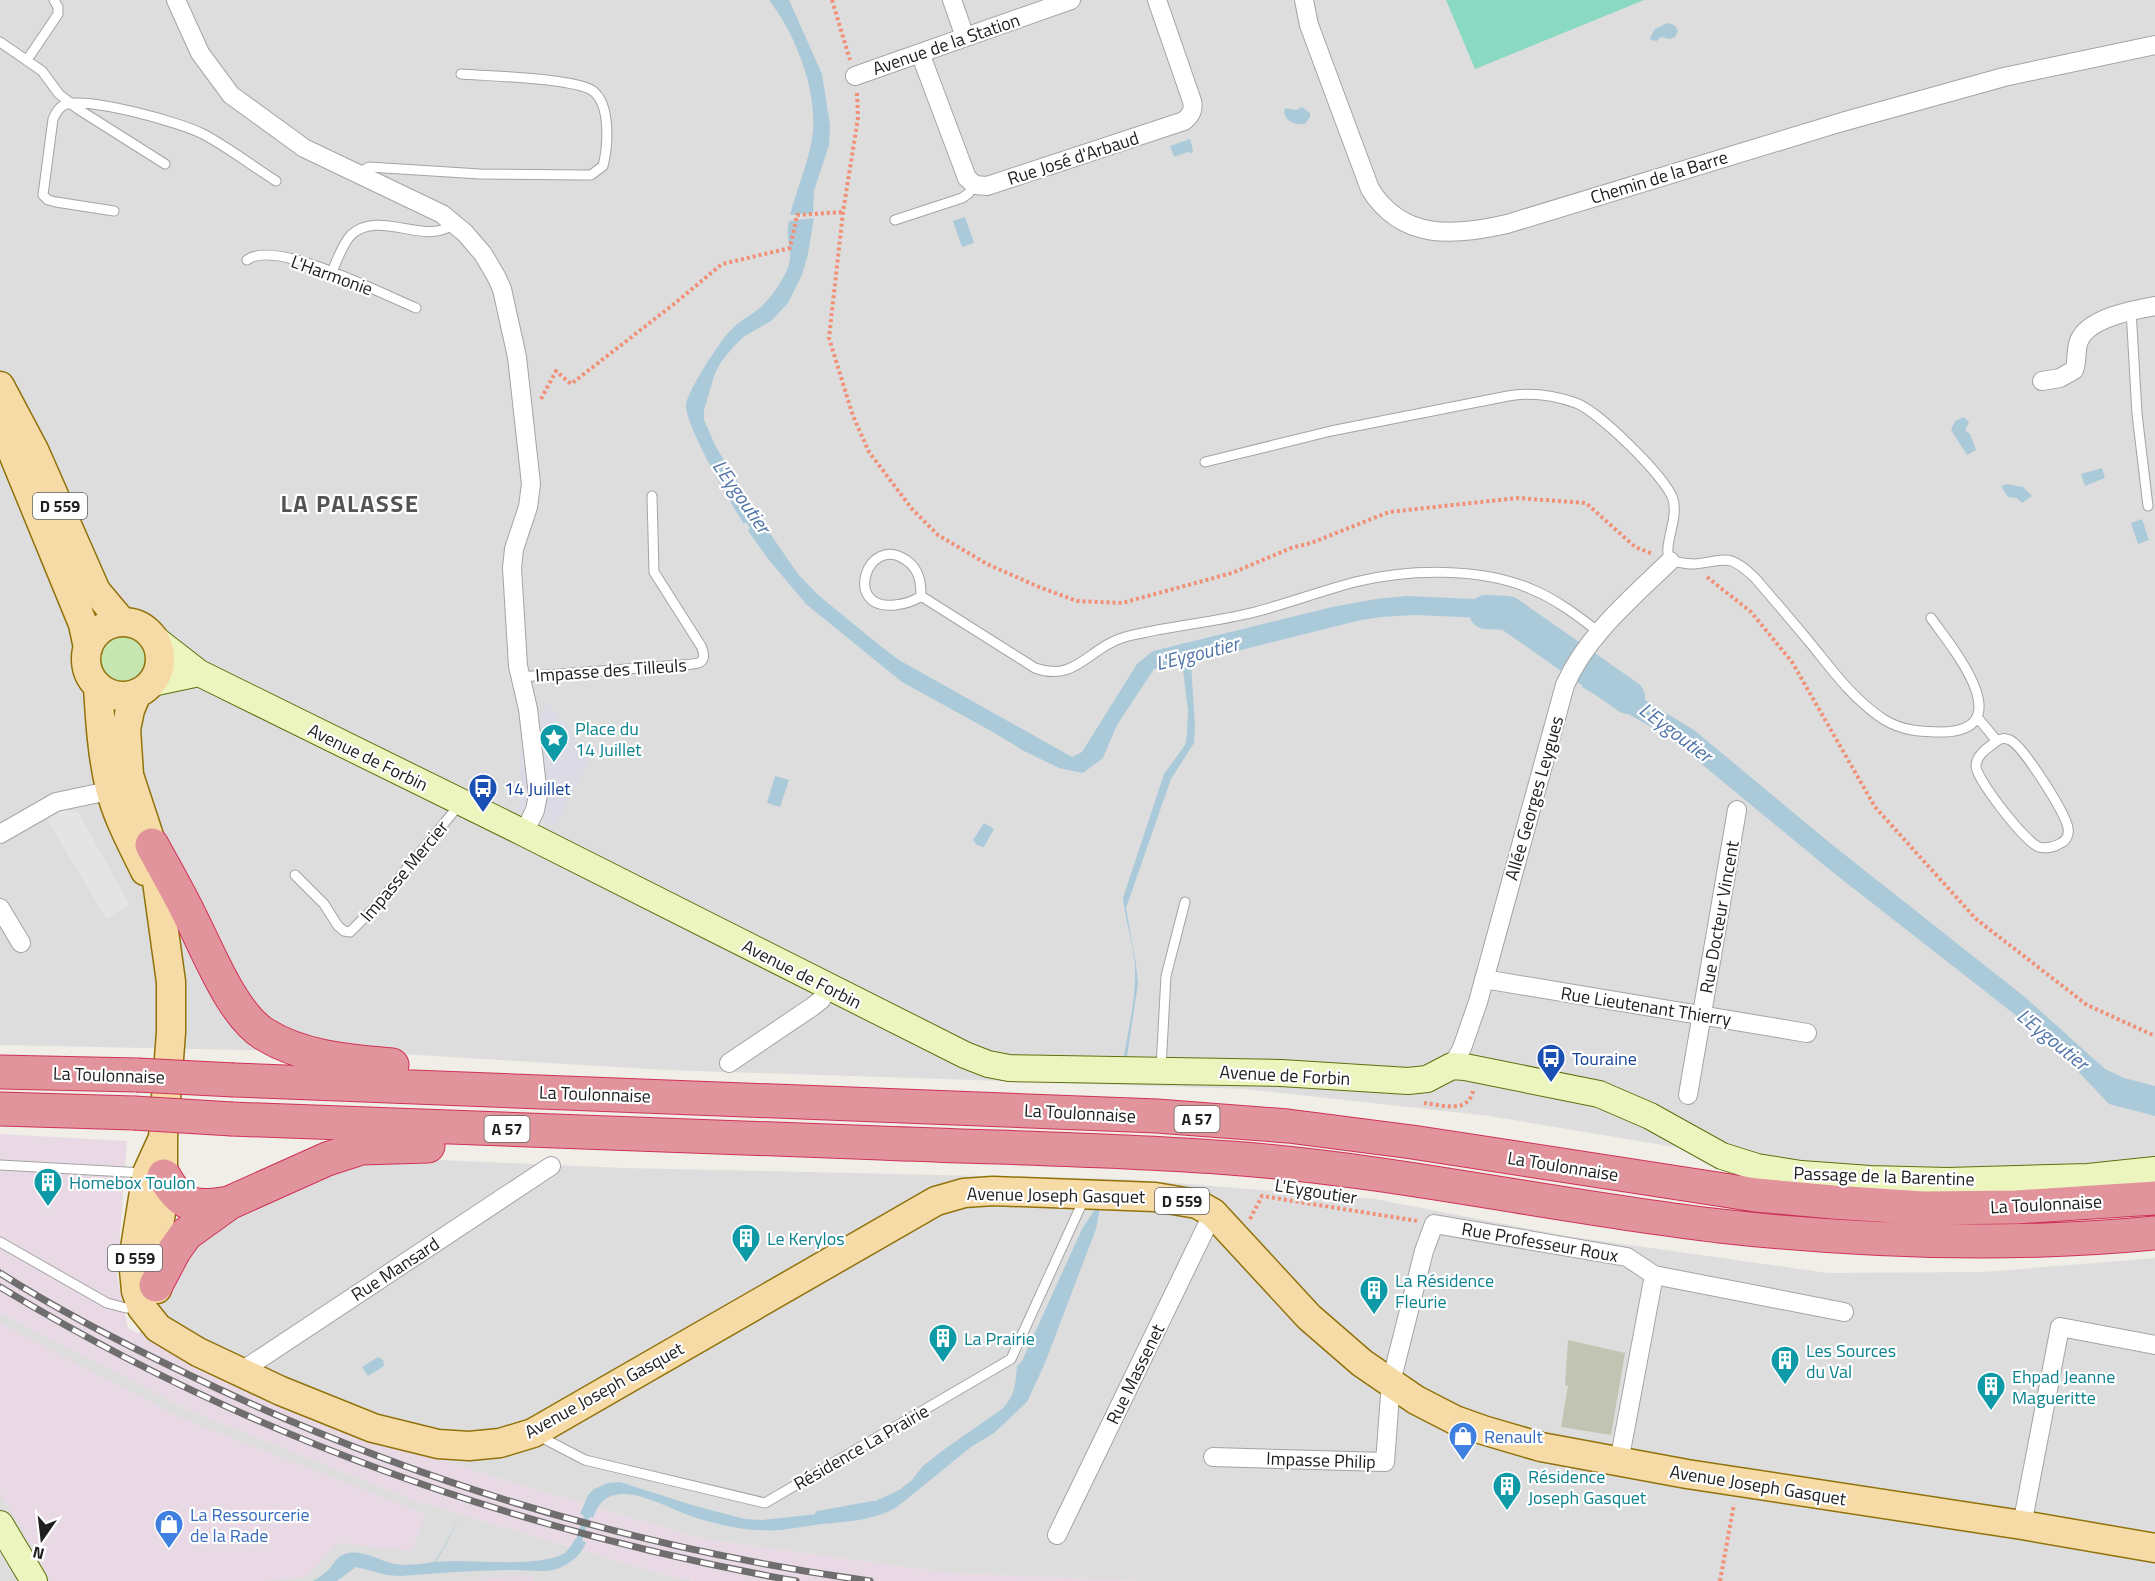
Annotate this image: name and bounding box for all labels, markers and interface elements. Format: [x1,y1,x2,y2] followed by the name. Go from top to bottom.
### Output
[869,6,1023,82] street label: Avenue de la Station
[1004,124,1142,192] street label: Rue José d'Arbaud
[1587,143,1731,211] street label: Chemin de la Barre
[287,248,377,302] street label: L'Harmonie
[705,453,780,542] water label: L'Eygoutier
[280,485,420,521] district label: LA PALASSE
[33,493,87,519] road number: D 559
[1152,627,1244,678] water label: L'Eygoutier
[534,651,688,689] street label: Impasse des Tilleuls
[1633,694,1721,771] water label: L'Eygoutier
[1498,713,1570,883] street label: Allée Georges Leygues
[575,715,642,763] place label: Place du 14 Juillet
[303,716,433,798] street label: Avenue de Forbin
[538,722,570,764] place icon: Place du 14 Juillet
[467,772,499,814] bus stop icon: 14 Juillet
[504,775,571,802] place label: 14 Juillet
[353,814,455,928] street label: Impasse Mercier
[1692,838,1746,995] street label: Rue Docteur Vincent
[738,932,866,1016] street label: Avenue de Forbin
[1559,979,1733,1033] street label: Rue Lieutenant Thierry
[2010,1000,2098,1079] water label: L'Eygoutier
[1535,1042,1567,1084] bus stop icon: Touraine
[1572,1045,1637,1072] place label: Touraine
[1219,1058,1351,1092] street label: Avenue de Forbin
[53,1060,165,1090] street label: La Toulonnaise
[539,1079,651,1109] street label: La Toulonnaise
[1023,1097,1137,1129] street label: La Toulonnaise
[1174,1106,1220,1132] road number: A 57
[484,1116,530,1142] road number: A 57
[1506,1144,1620,1188] street label: La Toulonnaise
[1793,1159,1975,1193] street label: Passage de la Barentine
[32,1166,64,1208] building icon: Homebox Toulon
[69,1169,196,1196] place label: Homebox Toulon
[1273,1171,1359,1211] street label: L'Eygoutier
[967,1180,1146,1210] street label: Avenue Joseph Gasquet
[1155,1188,1209,1214] road number: D 559
[1989,1188,2103,1220] street label: La Toulonnaise
[1460,1215,1620,1269] street label: Rue Professeur Roux
[730,1222,762,1264] building icon: Le Kerylos
[767,1225,845,1252] place label: Le Kerylos
[346,1230,444,1308] street label: Rue Mansard
[108,1245,162,1271] road number: D 559
[1395,1267,1494,1315] place label: La Résidence Fleurie
[1358,1274,1390,1316] building icon: La Résidence Fleurie
[1099,1319,1171,1429] street label: Rue Massenet
[927,1322,959,1364] building icon: La Prairie
[964,1325,1035,1352] place label: La Prairie
[519,1335,689,1445] street label: Avenue Joseph Gasquet
[1806,1337,1896,1385] place label: Les Sources du Val
[1769,1344,1801,1386] building icon: Les Sources du Val
[2012,1363,2115,1411] place label: Ehpad Jeanne Magueritte
[1975,1370,2007,1412] building icon: Ehpad Jeanne Magueritte
[788,1397,934,1497] street label: Résidence La Prairie
[1447,1420,1479,1462] shop icon: Renault
[1484,1423,1543,1450] place label: Renault
[1266,1445,1376,1475] street label: Impasse Philip
[1668,1458,1849,1512] street label: Avenue Joseph Gasquet
[1528,1463,1647,1511] place label: Résidence Joseph Gasquet
[1491,1470,1523,1512] building icon: Résidence Joseph Gasquet
[190,1501,310,1549] place label: La Ressourcerie de la Rade
[153,1508,185,1550] shop icon: La Ressourcerie de la Rade
[12,1509,72,1569] north arrow
[30,1541,47,1567] text: N

